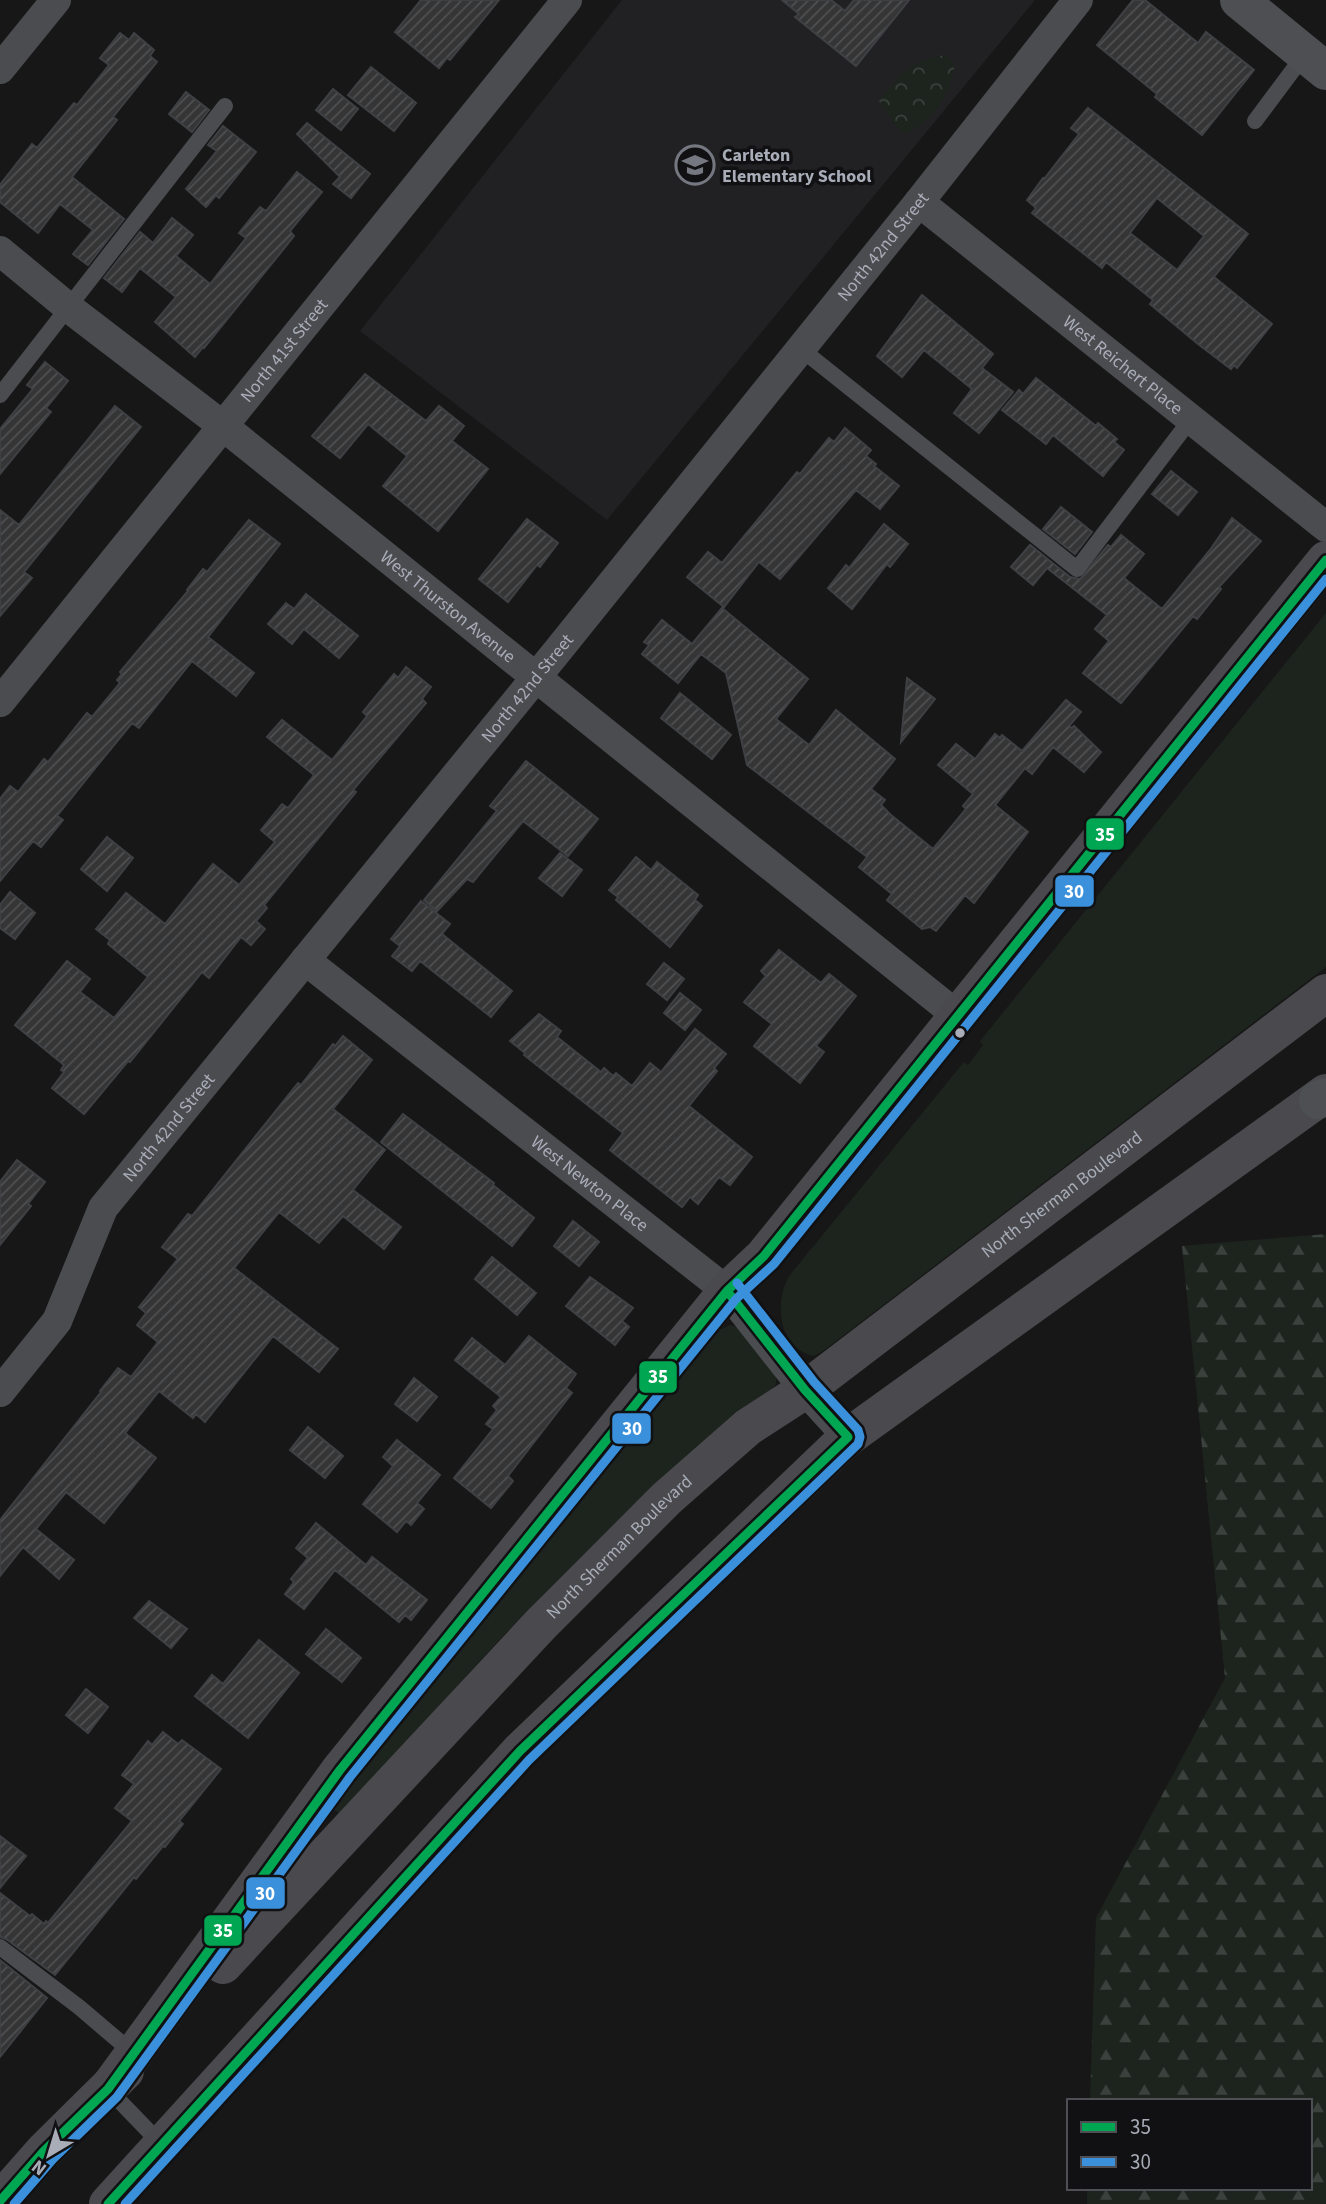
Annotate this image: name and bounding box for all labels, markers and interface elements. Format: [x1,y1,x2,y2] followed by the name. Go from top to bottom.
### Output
[722,143,872,189] place label: Carleton Elementary School
[674,144,716,186] school or university icon: Carleton Elementary School
[832,187,935,307] street label: North 42nd Street
[235,293,334,408] street label: North 41st Street
[1057,310,1188,421] street label: West Reichert Place
[375,545,521,669] street label: West Thurston Avenue
[476,629,579,748] street label: North 42nd Street
[1085,817,1125,851] line badge: 35
[1095,822,1115,849] text: 35
[1054,874,1095,908] line badge: 30
[1064,879,1084,906] text: 30
[953,1026,967,1040] unlabelled marker
[117,1068,221,1187] street label: North 42nd Street
[976,1125,1148,1264] street label: North Sherman Boulevard
[525,1130,654,1238] street label: West Newton Place
[638,1360,678,1394] line badge: 35
[648,1364,668,1391] text: 35
[611,1412,652,1445] line badge: 30
[622,1416,642,1443] text: 30
[541,1469,698,1625] street label: North Sherman Boulevard
[245,1876,286,1910] line badge: 30
[255,1881,275,1908] text: 30
[203,1914,243,1947] line badge: 35
[213,1918,233,1945] text: 35
[1067,2099,1312,2190] legend
[1130,2112,1151,2142] text: 35
[14,2120,84,2190] north arrow
[1130,2147,1151,2177] text: 30
[26,2153,53,2182] text: N

